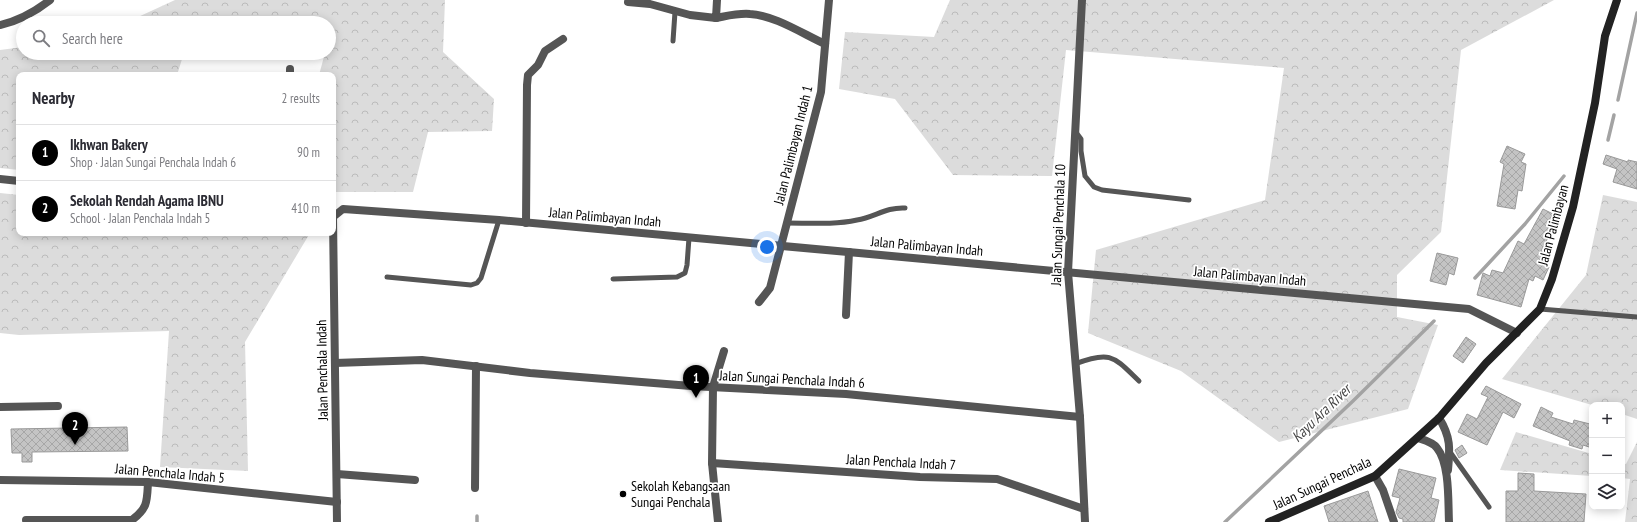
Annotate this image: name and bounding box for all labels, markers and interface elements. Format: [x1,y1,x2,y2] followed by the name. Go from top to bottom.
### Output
[16,16,336,60] search box
[30,27,52,49] icon: search
[62,29,123,48] text: Search here
[769,84,816,207] street label: Jalan Palimbayan Indah 1
[32,87,75,109] text: Nearby
[281,90,320,107] text: 2 results
[70,135,148,154] text: Ikhwan Bakery
[42,144,48,161] text: 1
[297,144,320,161] text: 90 m
[70,154,236,171] text: Shop · Jalan Sungai Penchala Indah 6
[1047,164,1069,287] street label: Jalan Sungai Penchala 10
[1533,183,1572,268] street label: Jalan Palimbayan
[70,191,224,210] text: Sekolah Rendah Agama IBNU
[42,200,48,217] text: 2
[291,200,320,217] text: 410 m
[547,203,662,231] street label: Jalan Palimbayan Indah
[70,210,210,227] text: School · Jalan Penchala Indah 5
[869,232,984,260] street label: Jalan Palimbayan Indah
[757,237,777,257] your location
[1192,262,1307,290] street label: Jalan Palimbayan Indah
[312,320,332,421] street label: Jalan Penchala Indah
[683,365,709,398] pin: 1
[718,366,865,392] street label: Jalan Sungai Penchala Indah 6
[1287,379,1356,446] water label: Kayu Ara River
[1589,402,1625,510] map controls
[1589,402,1625,438] button: +
[62,412,88,445] pin: 2
[1589,438,1625,474] button: −
[845,450,956,474] street label: Jalan Penchala Indah 7
[1269,452,1374,514] street label: Jalan Sungai Penchala
[113,459,226,487] street label: Jalan Penchala Indah 5
[1589,474,1625,510] button: layers
[631,477,730,511] place label: Sekolah Kebangsaan Sungai Penchala
[618,489,628,499] marker: Sekolah Kebangsaan Sungai Penchala

